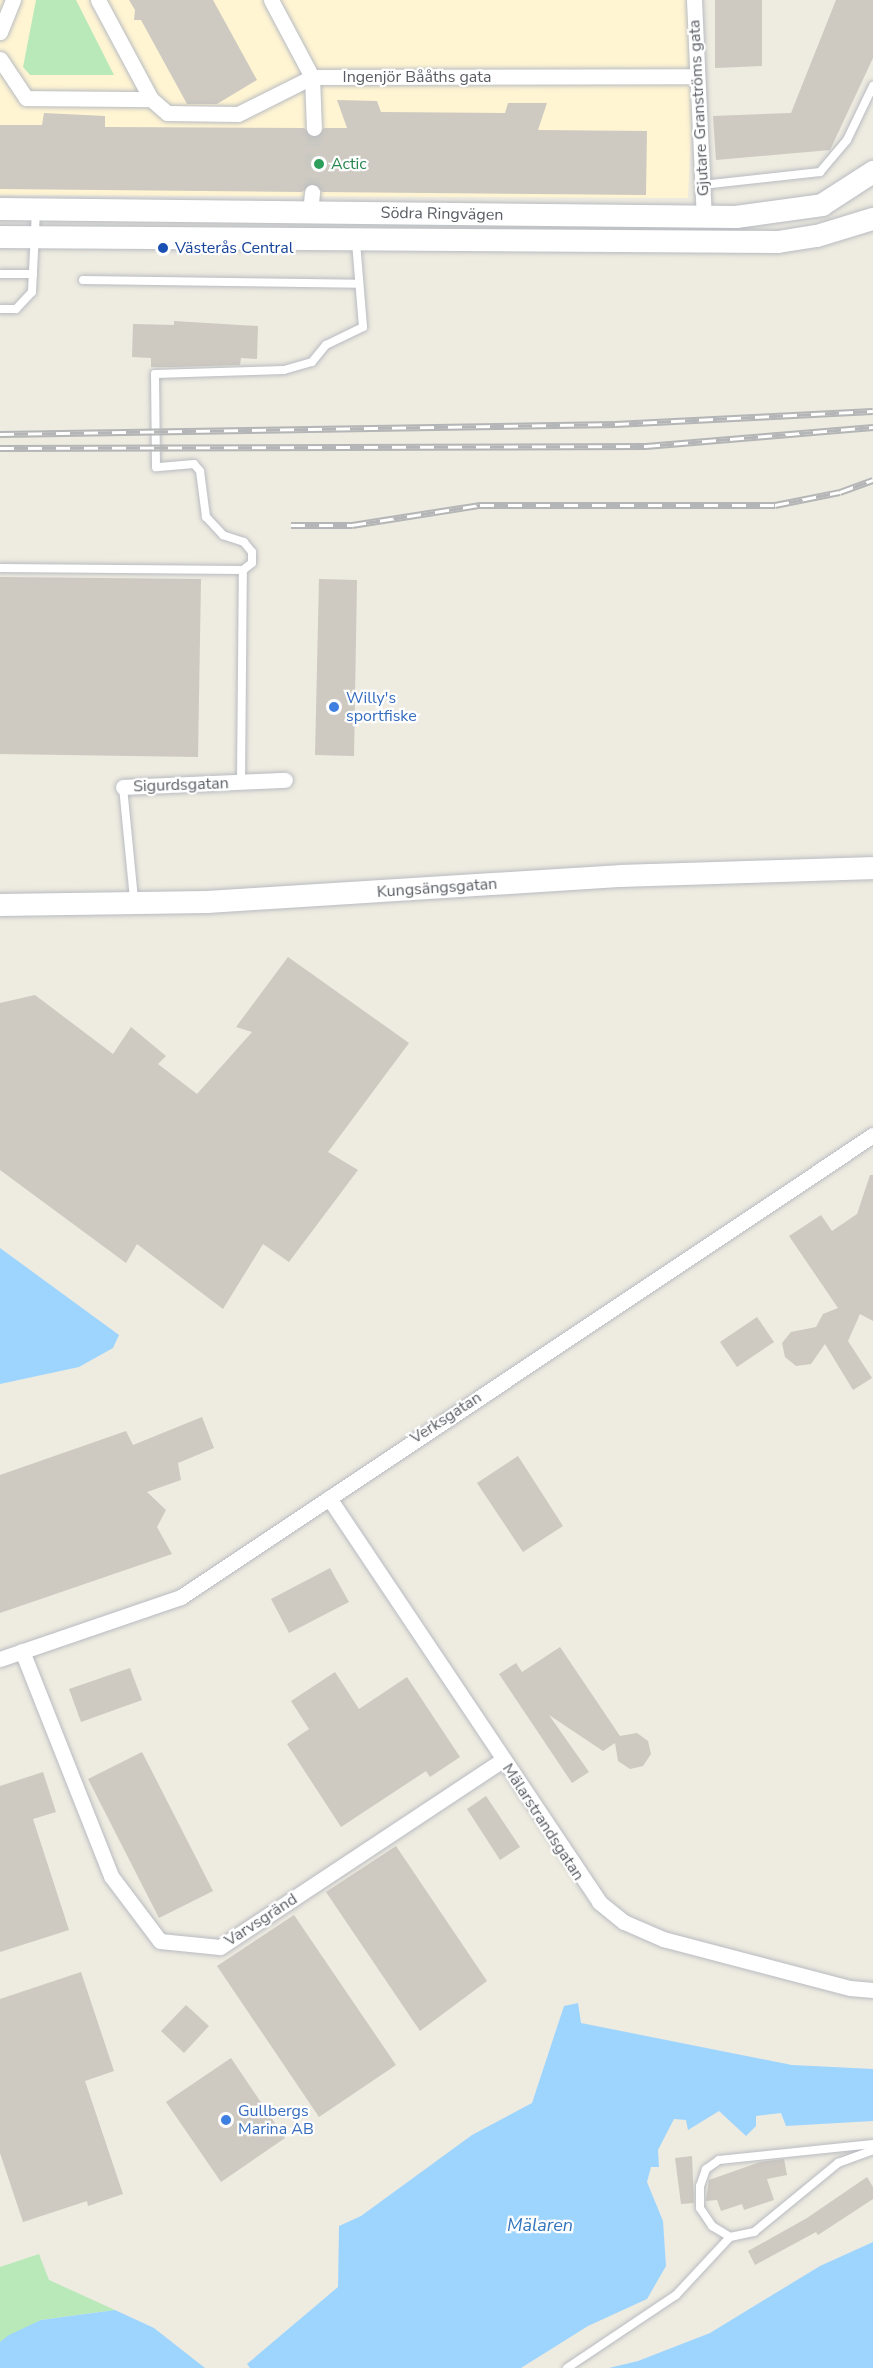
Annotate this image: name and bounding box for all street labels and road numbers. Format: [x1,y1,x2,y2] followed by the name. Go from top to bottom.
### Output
[685,19,713,197] street label: Gjutare Granströms gata
[343,67,491,87] street label: Ingenjör Bååths gata
[380,203,504,225] street label: Södra Ringvägen
[133,774,229,796] street label: Sigurdsgatan
[376,874,498,902] street label: Kungsängsgatan
[407,1388,485,1448] street label: Verksgatan
[498,1760,588,1884] street label: Mälarstrandsgatan
[221,1889,301,1951] street label: Varvsgränd

